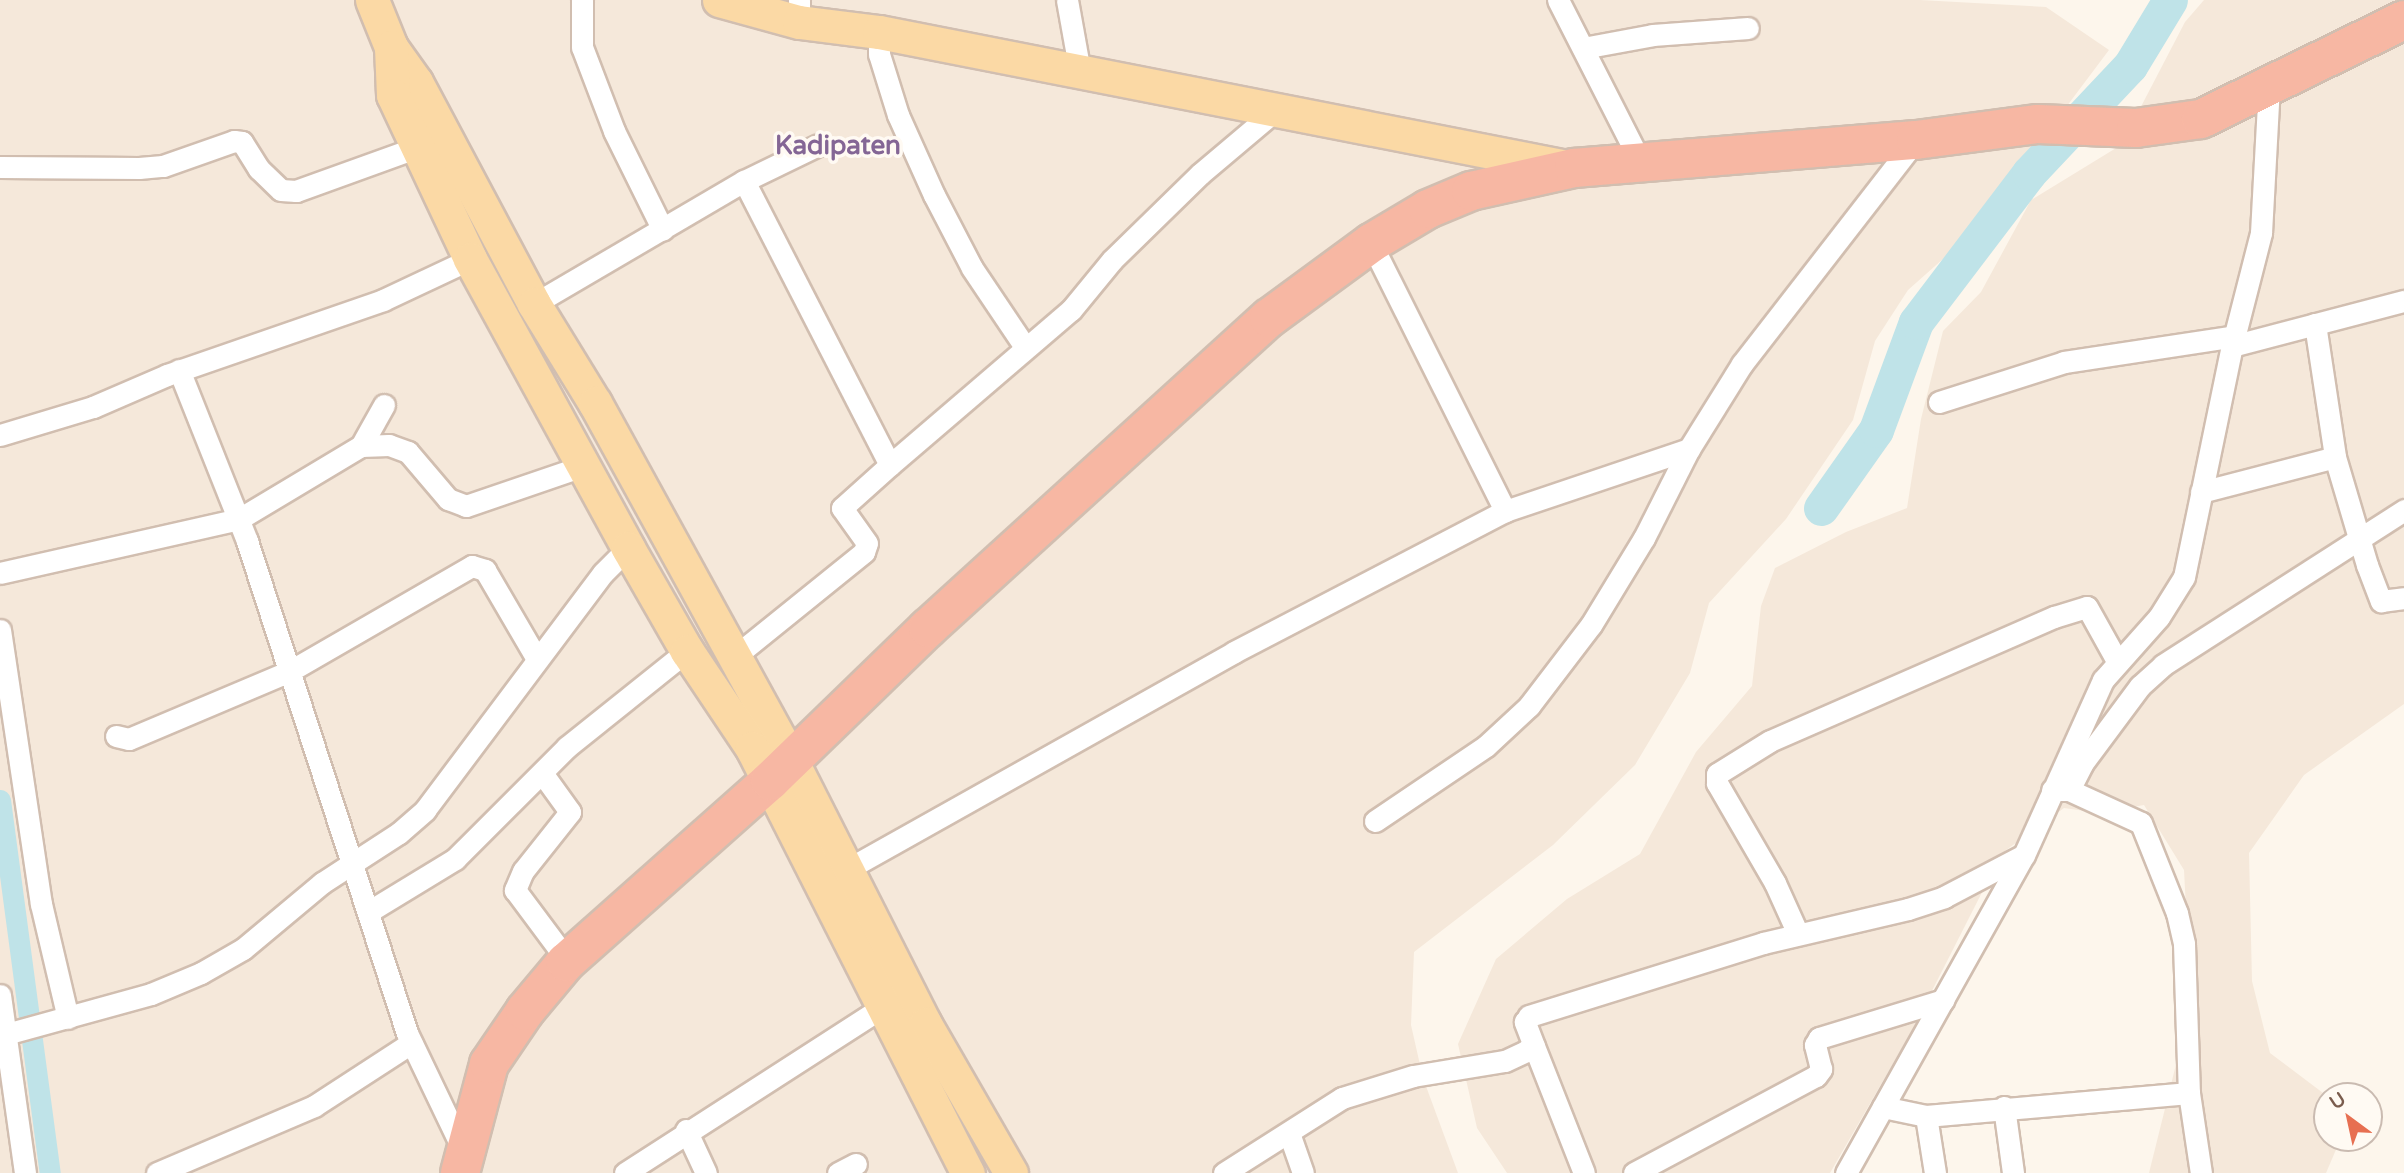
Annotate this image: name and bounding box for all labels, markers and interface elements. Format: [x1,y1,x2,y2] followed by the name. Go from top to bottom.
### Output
[775,130,901,162] district label: Kadipaten
[2313,1082,2383,1152] north arrow
[2326,1088,2350,1114] text: U

